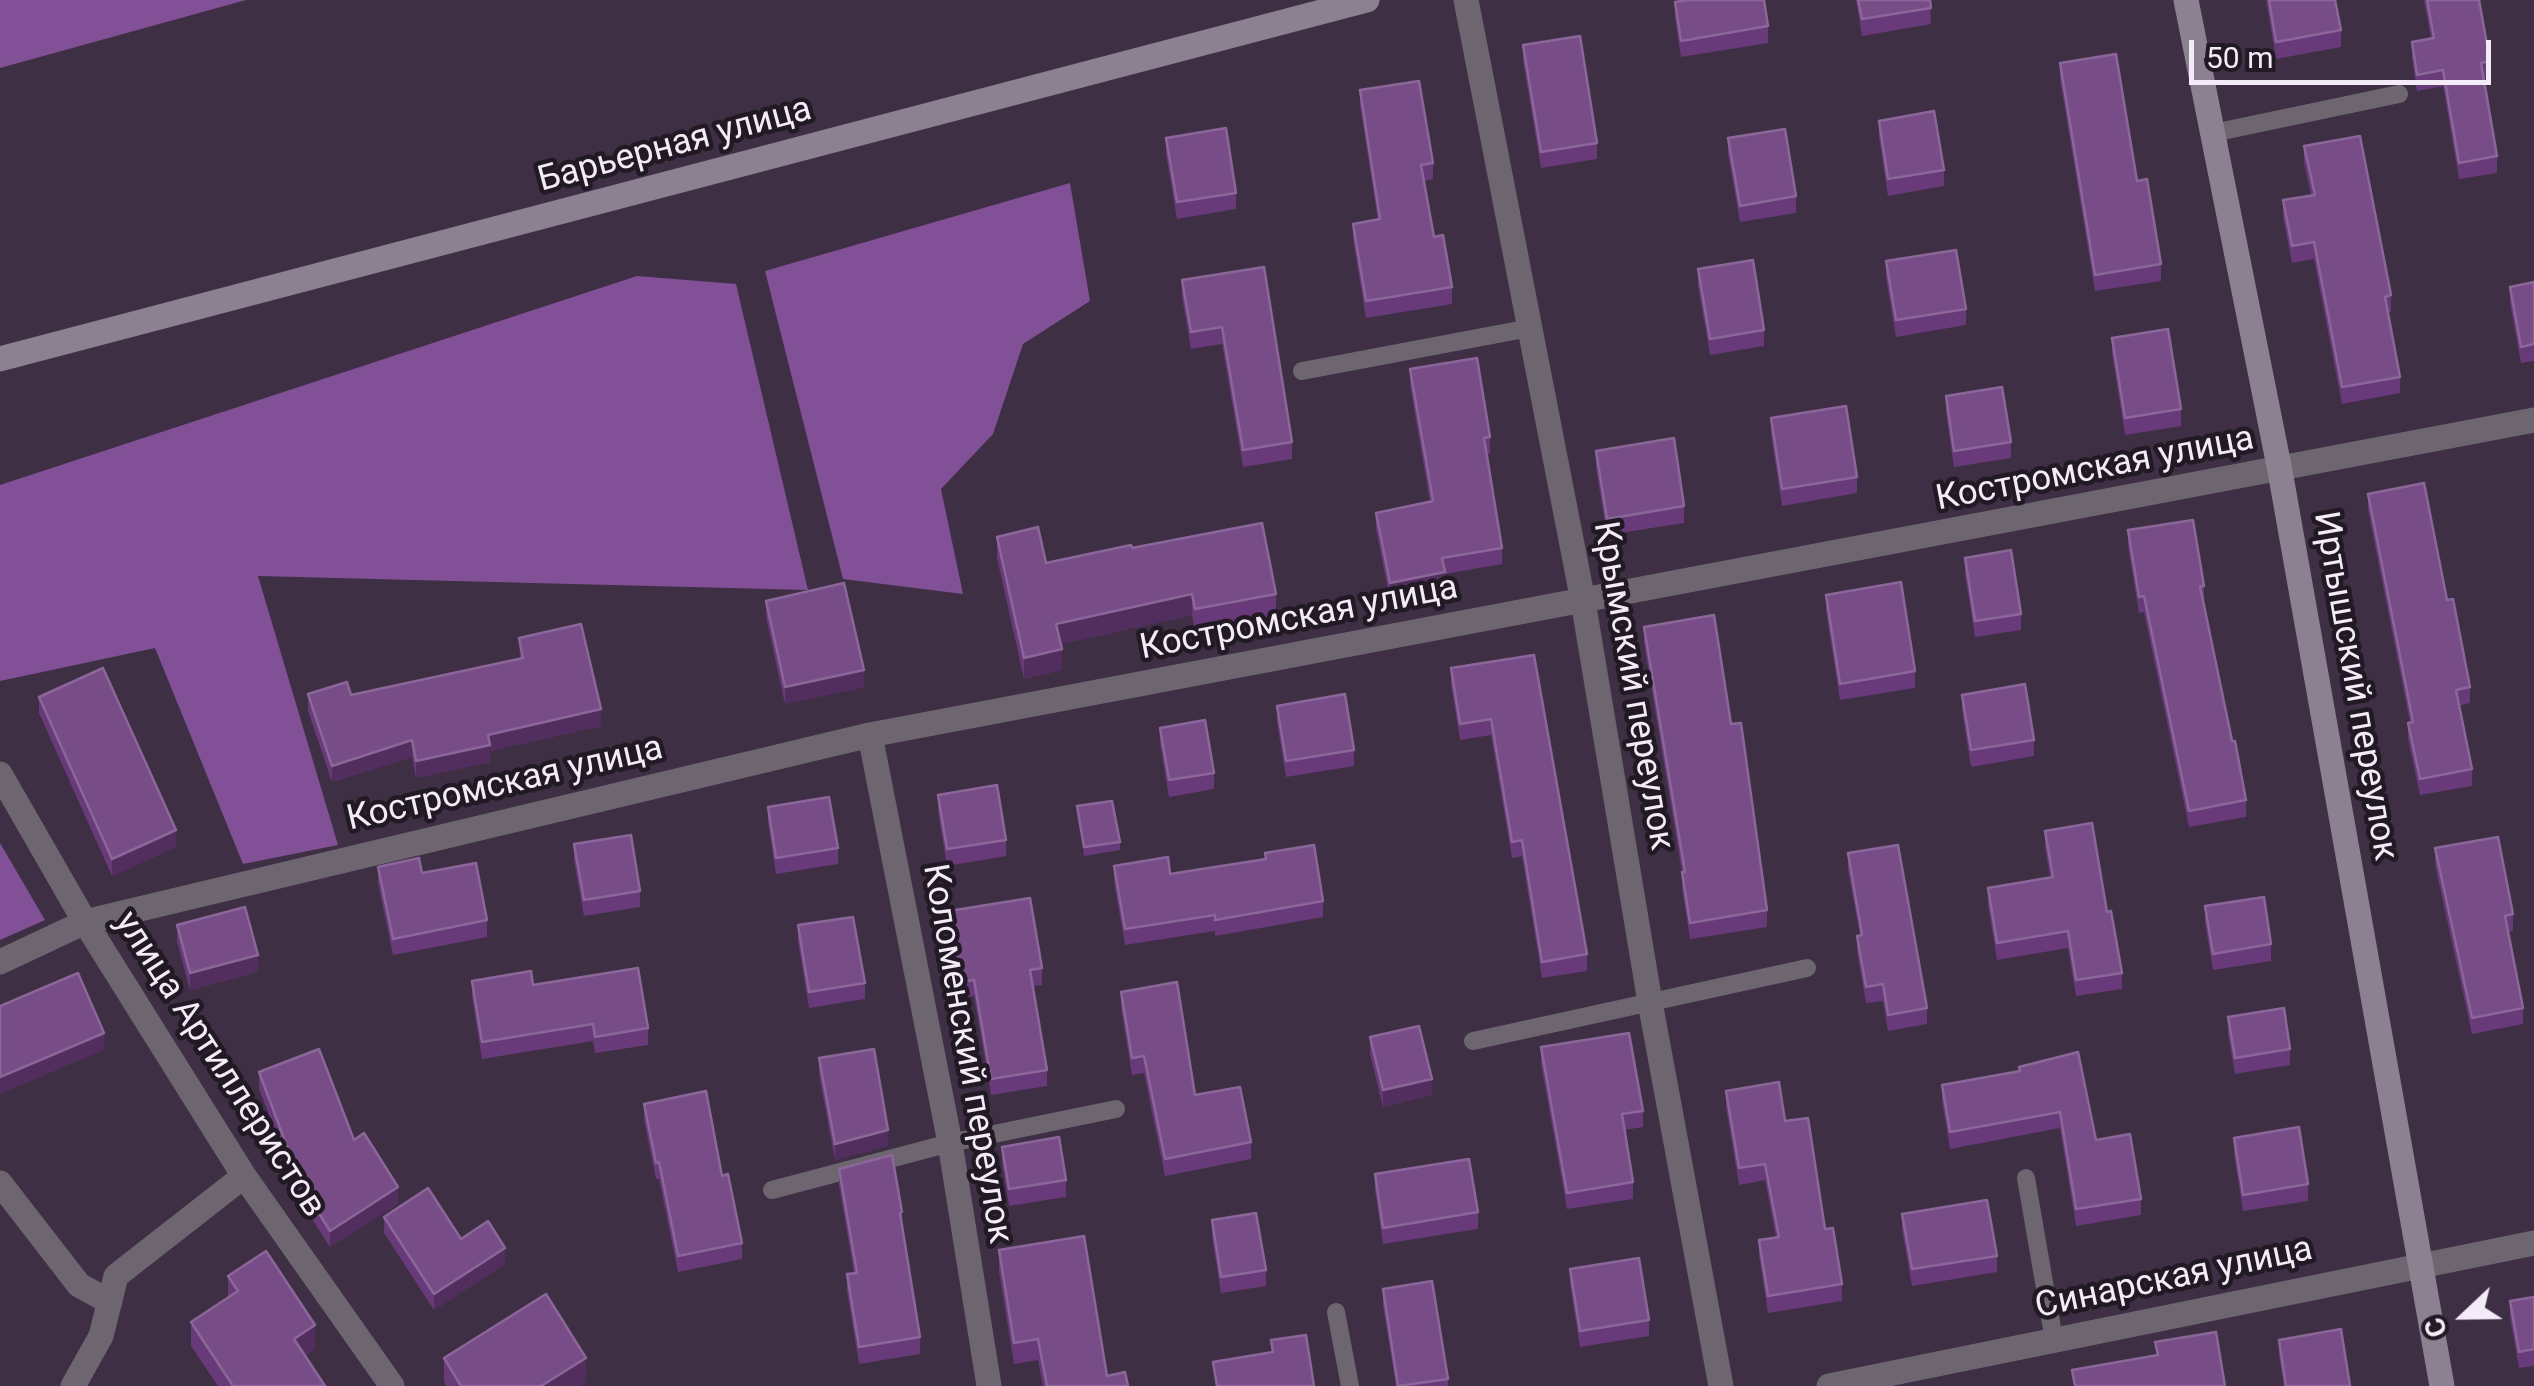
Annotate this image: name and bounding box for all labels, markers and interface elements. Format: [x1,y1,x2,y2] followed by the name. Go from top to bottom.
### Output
[2194,20,2496,82] scale bar
[2206,40,2273,75] text: 50 m
[534,89,816,203] street label: Барьерная улица
[1932,419,2258,521] street label: Костромская улица
[2303,508,2405,864] street label: Иртышский переулок
[1582,518,1682,854] street label: Крымский переулок
[1136,568,1462,670] street label: Костромская улица
[343,728,667,842] street label: Костромская улица
[912,861,1020,1247] street label: Коломенский переулок
[104,904,334,1226] street label: улица Артиллеристов
[2032,1229,2316,1329] street label: Синарская улица
[2414,1266,2514,1366] north arrow
[2417,1313,2454,1342] text: С

